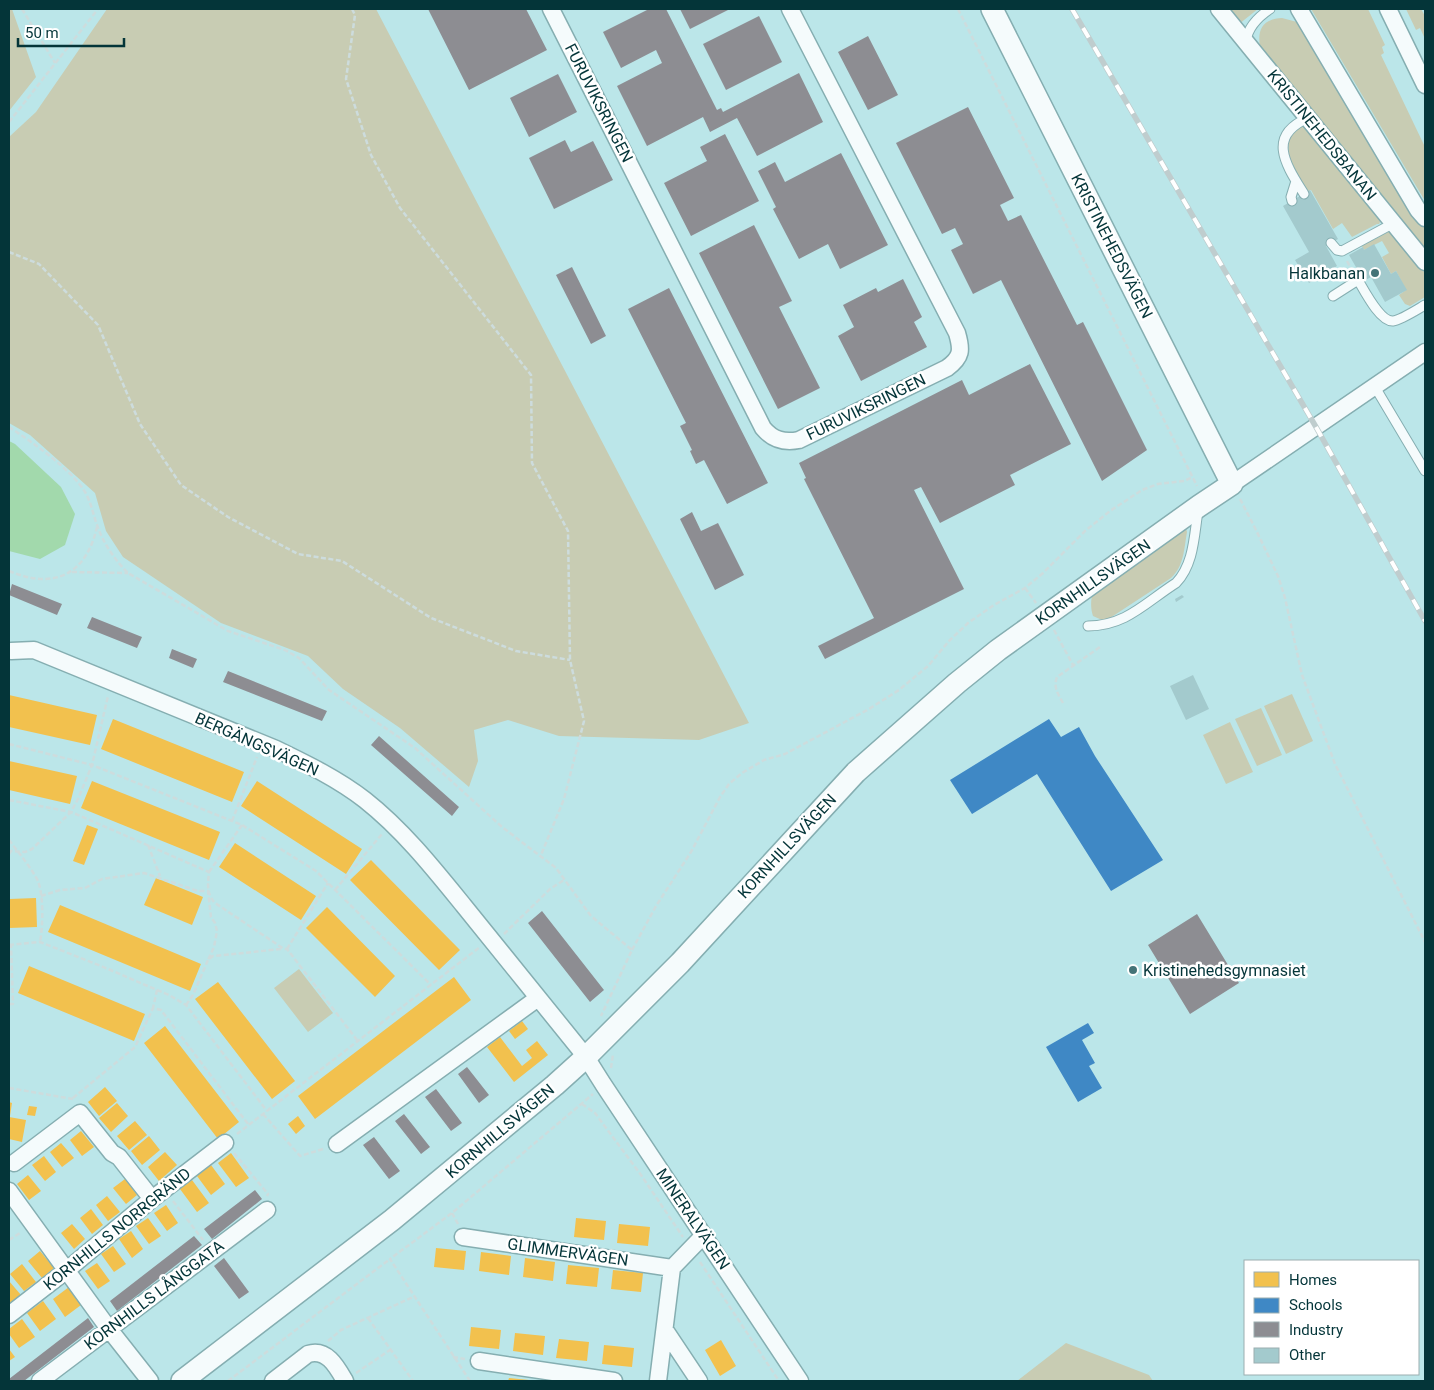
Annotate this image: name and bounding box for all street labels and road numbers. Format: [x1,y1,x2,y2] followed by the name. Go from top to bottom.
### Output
[561,41,637,165] street label: FURUVIKSRINGEN
[1263,66,1381,204] street label: KRISTINEHEDSBANAN
[1067,170,1157,322] street label: KRISTINEHEDSVÄGEN
[803,370,929,444] street label: FURUVIKSRINGEN
[1032,535,1154,629] street label: KORNHILLSVÄGEN
[192,708,322,780] street label: BERGÄNGSVÄGEN
[734,790,840,902] street label: KORNHILLSVÄGEN
[442,1080,558,1182] street label: KORNHILLSVÄGEN
[40,1164,194,1294] street label: KORNHILLS NORRGRÄND
[652,1165,734,1273] street label: MINERALVÄGEN
[506,1234,630,1270] street label: GLIMMERVÄGEN
[80,1235,228,1354] street label: KORNHILLS LÅNGGATA

